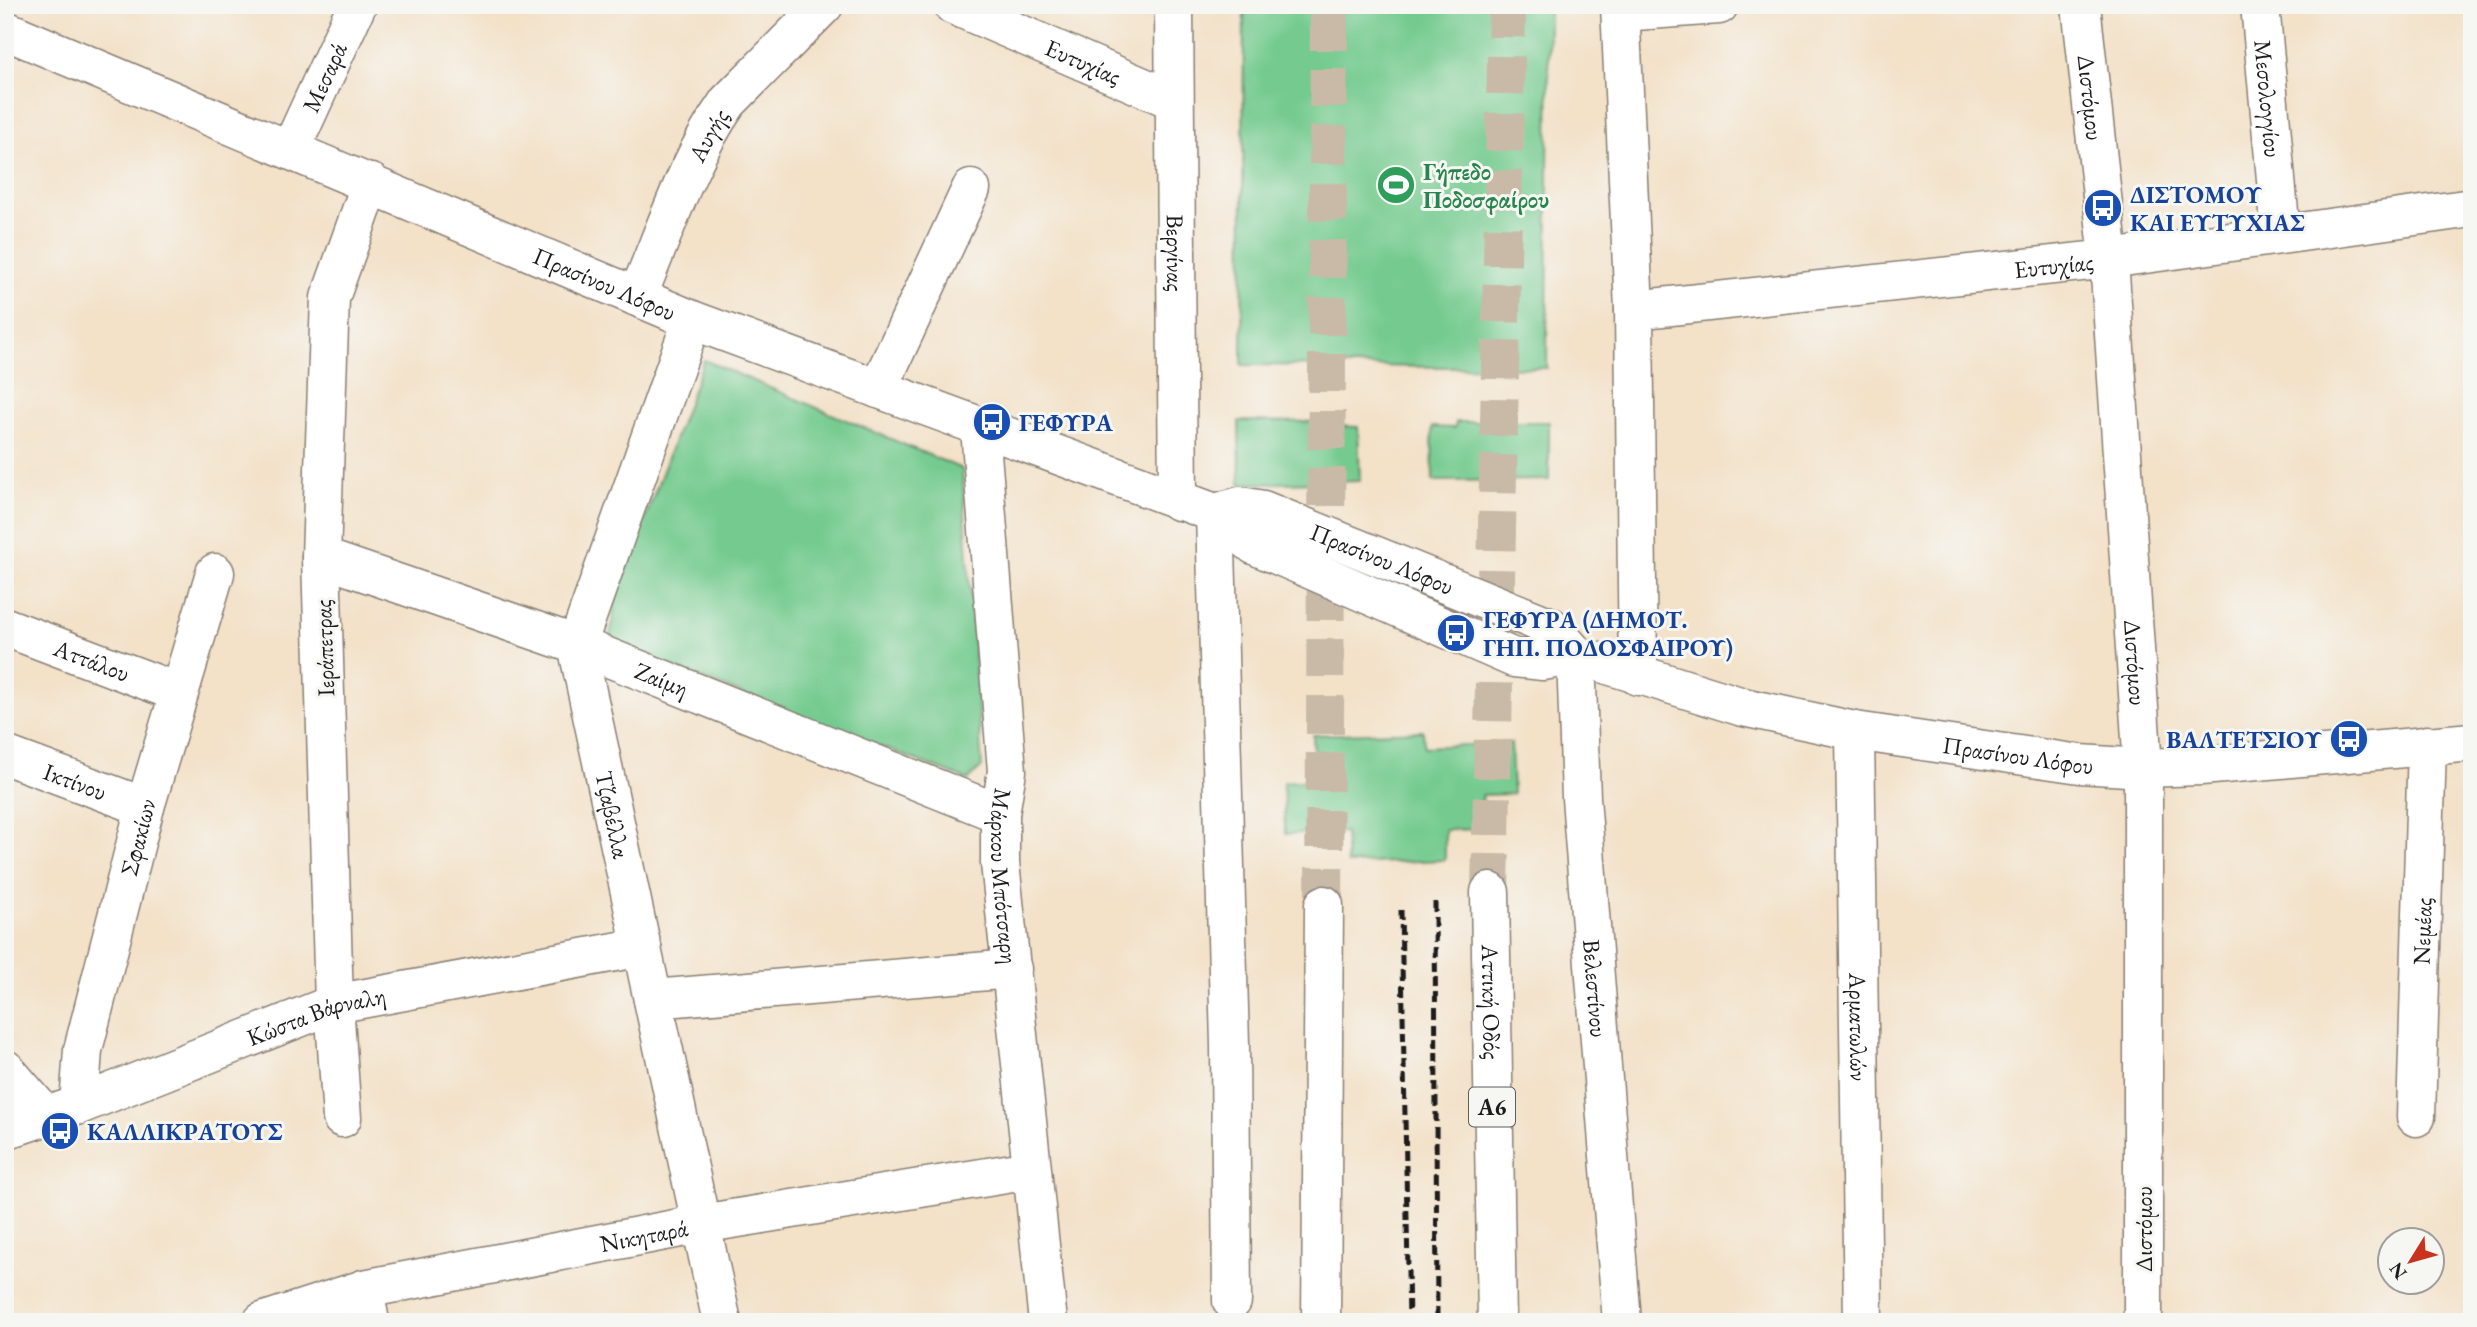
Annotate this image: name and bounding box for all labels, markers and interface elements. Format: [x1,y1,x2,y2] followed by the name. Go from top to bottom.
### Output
[1041,31,1126,91] street label: Ευτυχίας
[295,37,353,117] street label: Μεσαρά
[2248,38,2289,159] street label: Μεσολογγίου
[2071,53,2111,142] street label: Διστόμου
[680,102,735,168] street label: Αυγής
[1423,156,1549,215] place label: Γήπεδο Ποδοσφαίρου
[1375,164,1417,206] sports icon: Γήπεδο Ποδοσφαίρου
[2130,179,2305,238] place label: ΔΙΣΤΟΜΟΥ ΚΑΙ ΕΥΤΥΧΙΑΣ
[2082,187,2124,229] bus stop icon: ΔΙΣΤΟΜΟΥ ΚΑΙ ΕΥΤΥΧΙΑΣ
[1160,214,1192,292] street label: Βεργίνας
[529,239,681,327] street label: Πρασίνου Λόφου
[2012,245,2095,285] street label: Ευτυχίας
[971,401,1013,443] bus stop icon: ΓΕΦΥΡΑ
[1019,407,1114,438] place label: ΓΕΦΥΡΑ
[1306,515,1458,601] street label: Πρασίνου Λόφου
[307,599,341,697] street label: Ιεράπετρας
[1483,604,1733,663] place label: ΓΕΦΥΡΑ (ΔΗΜΟΤ. ΓΗΠ. ΠΟΔΟΣΦΑΙΡΟΥ)
[1435,612,1477,654] bus stop icon: ΓΕΦΥΡΑ (ΔΗΜΟΤ. ΓΗΠ. ΠΟΔΟΣΦΑΙΡΟΥ)
[2118,619,2154,706] street label: Διστόμου
[49,631,134,688] street label: Αττάλου
[630,654,693,703] street label: Ζαίμη
[2328,718,2370,760] bus stop icon: ΒΑΛΤΕΤΣΙΟΥ
[2166,724,2322,755] place label: ΒΑΛΤΕΤΣΙΟΥ
[1941,729,2094,780] street label: Πρασίνου Λόφου
[40,755,111,807] street label: Ικτίνου
[589,768,638,861] street label: Τζαβέλλα
[985,786,1026,965] street label: Μάρκου Μπότσαρη
[113,795,162,879] street label: Σφακίων
[2405,897,2438,965] street label: Νεμέας
[1577,938,1615,1039] street label: Βελεστίνου
[1475,943,1508,1060] street label: Αττική Οδός
[1843,972,1875,1081] street label: Αρματωλών
[242,979,388,1053] street label: Κώστα Βάρναλη
[1469,1088,1515,1126] road number: Α6
[39,1110,81,1152] bus stop icon: ΚΑΛΛΙΚΡΑΤΟΥΣ
[87,1116,283,1147] place label: ΚΑΛΛΙΚΡΑΤΟΥΣ
[2128,1186,2159,1272] street label: Διστόμου
[597,1211,690,1259] street label: Νικηταρά
[2376,1226,2446,1296] north arrow
[2383,1257,2412,1285] text: N

